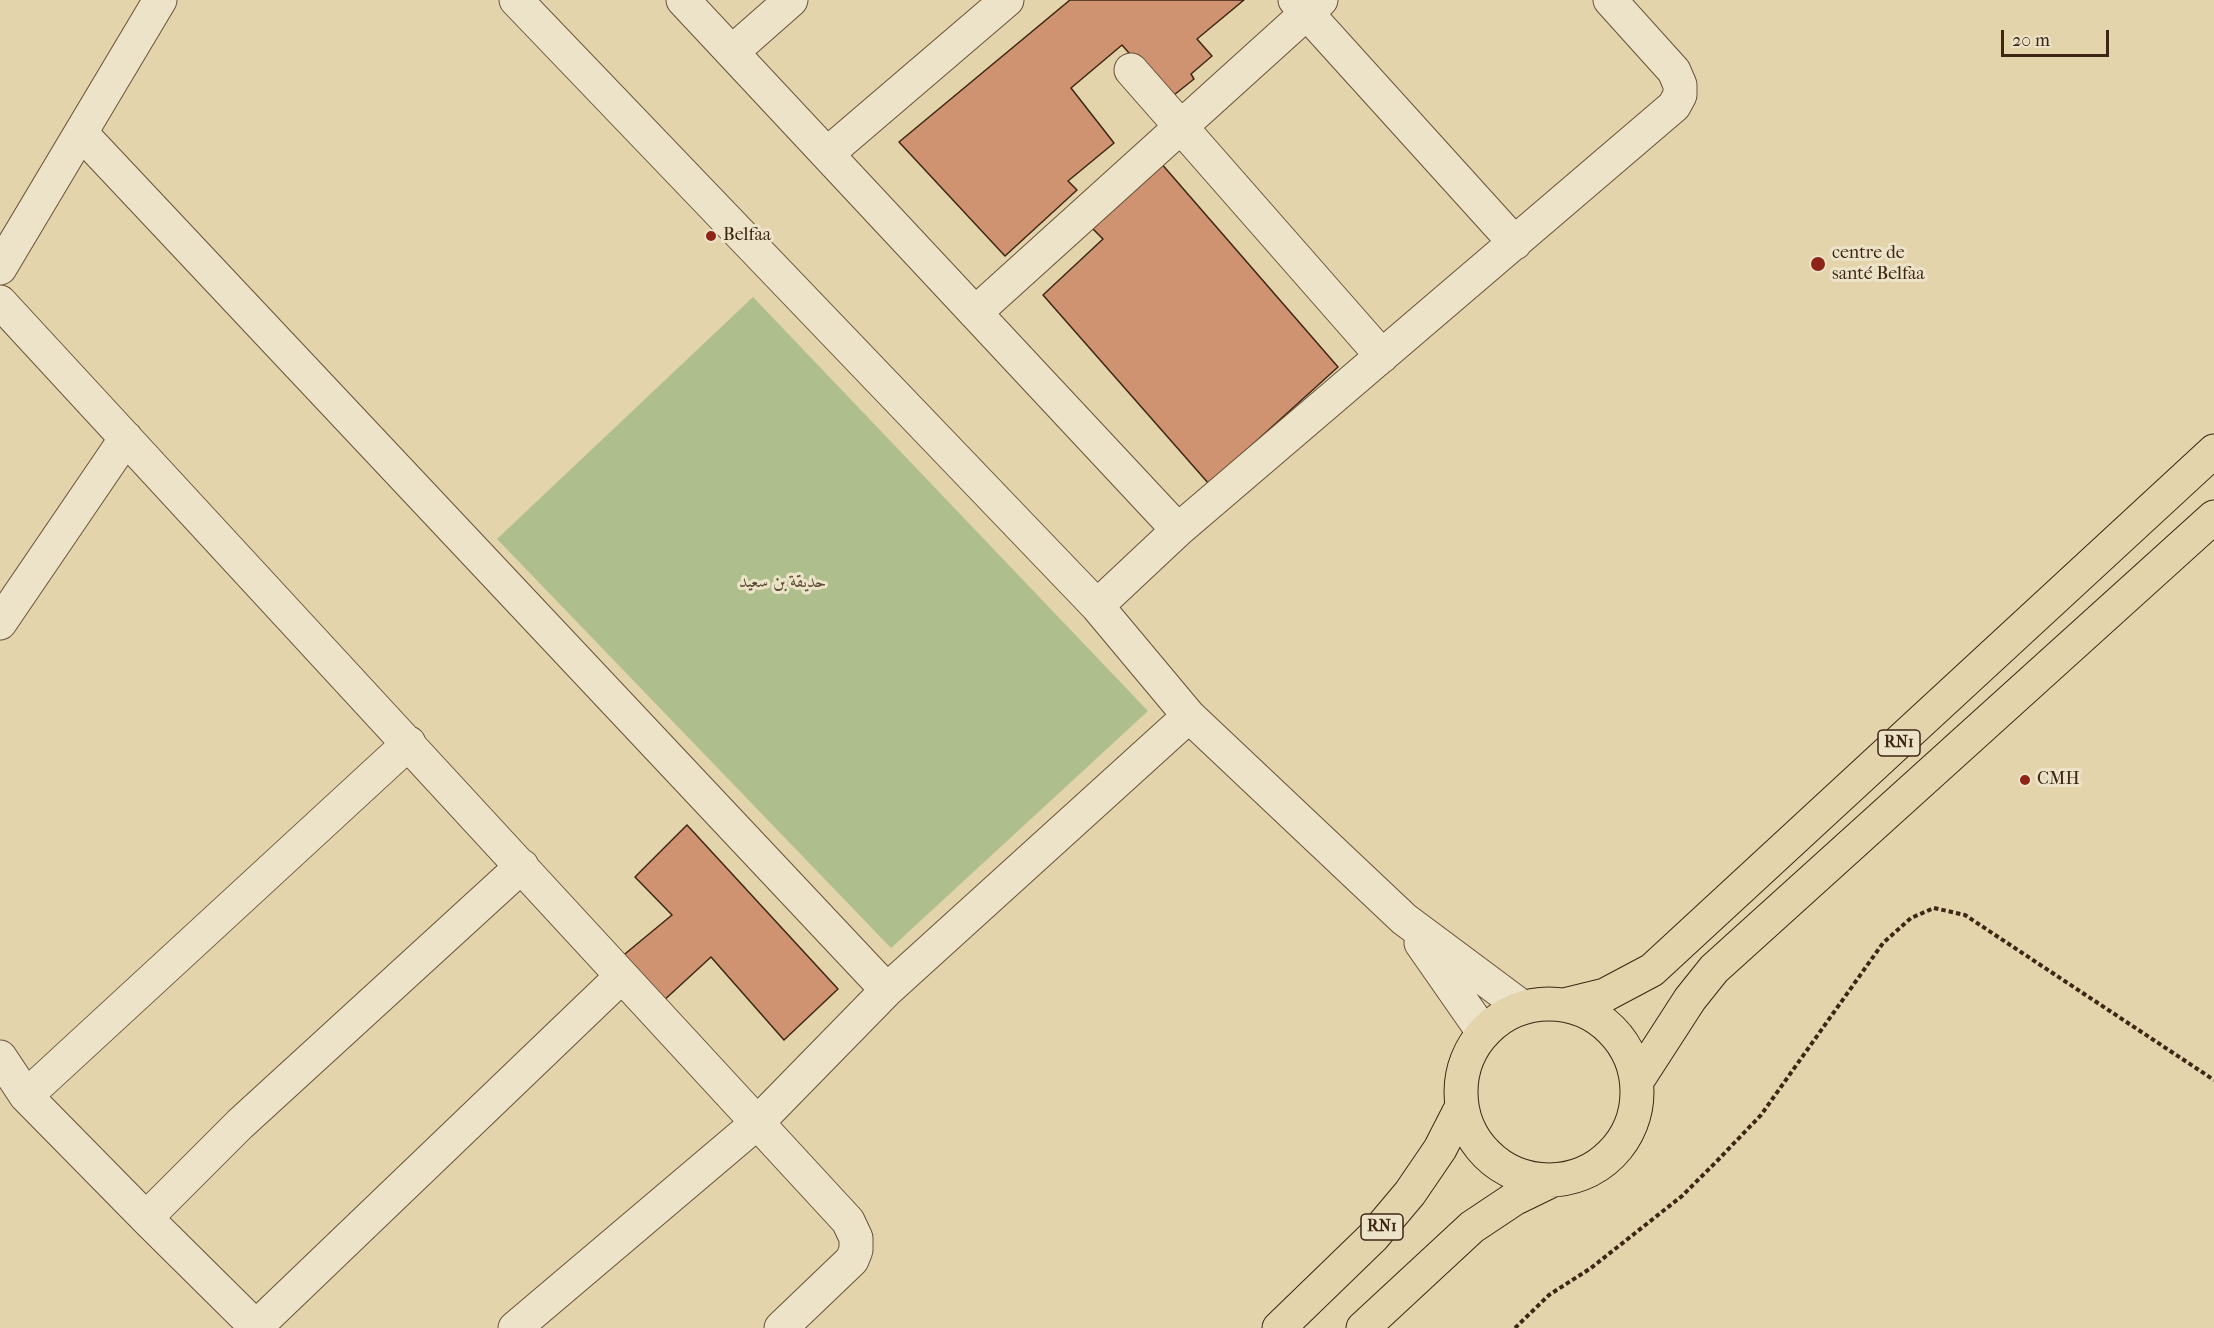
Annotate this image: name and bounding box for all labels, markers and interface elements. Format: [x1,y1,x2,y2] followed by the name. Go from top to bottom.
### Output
[2004,18,2112,56] scale bar
[2012,30,2050,51] text: 20 m
[723,225,771,247] place label: Belfaa
[704,229,718,243] marker: Belfaa
[1832,243,1925,286] place label: centre de santé Belfaa
[1809,255,1827,273] marker: centre de santé Belfaa
[739,572,827,594] park label: حديقة بن سعيد
[1878,730,1920,756] road number: RN1
[2037,769,2080,791] place label: CMH
[2018,773,2032,787] marker: CMH
[1361,1214,1403,1240] road number: RN1

